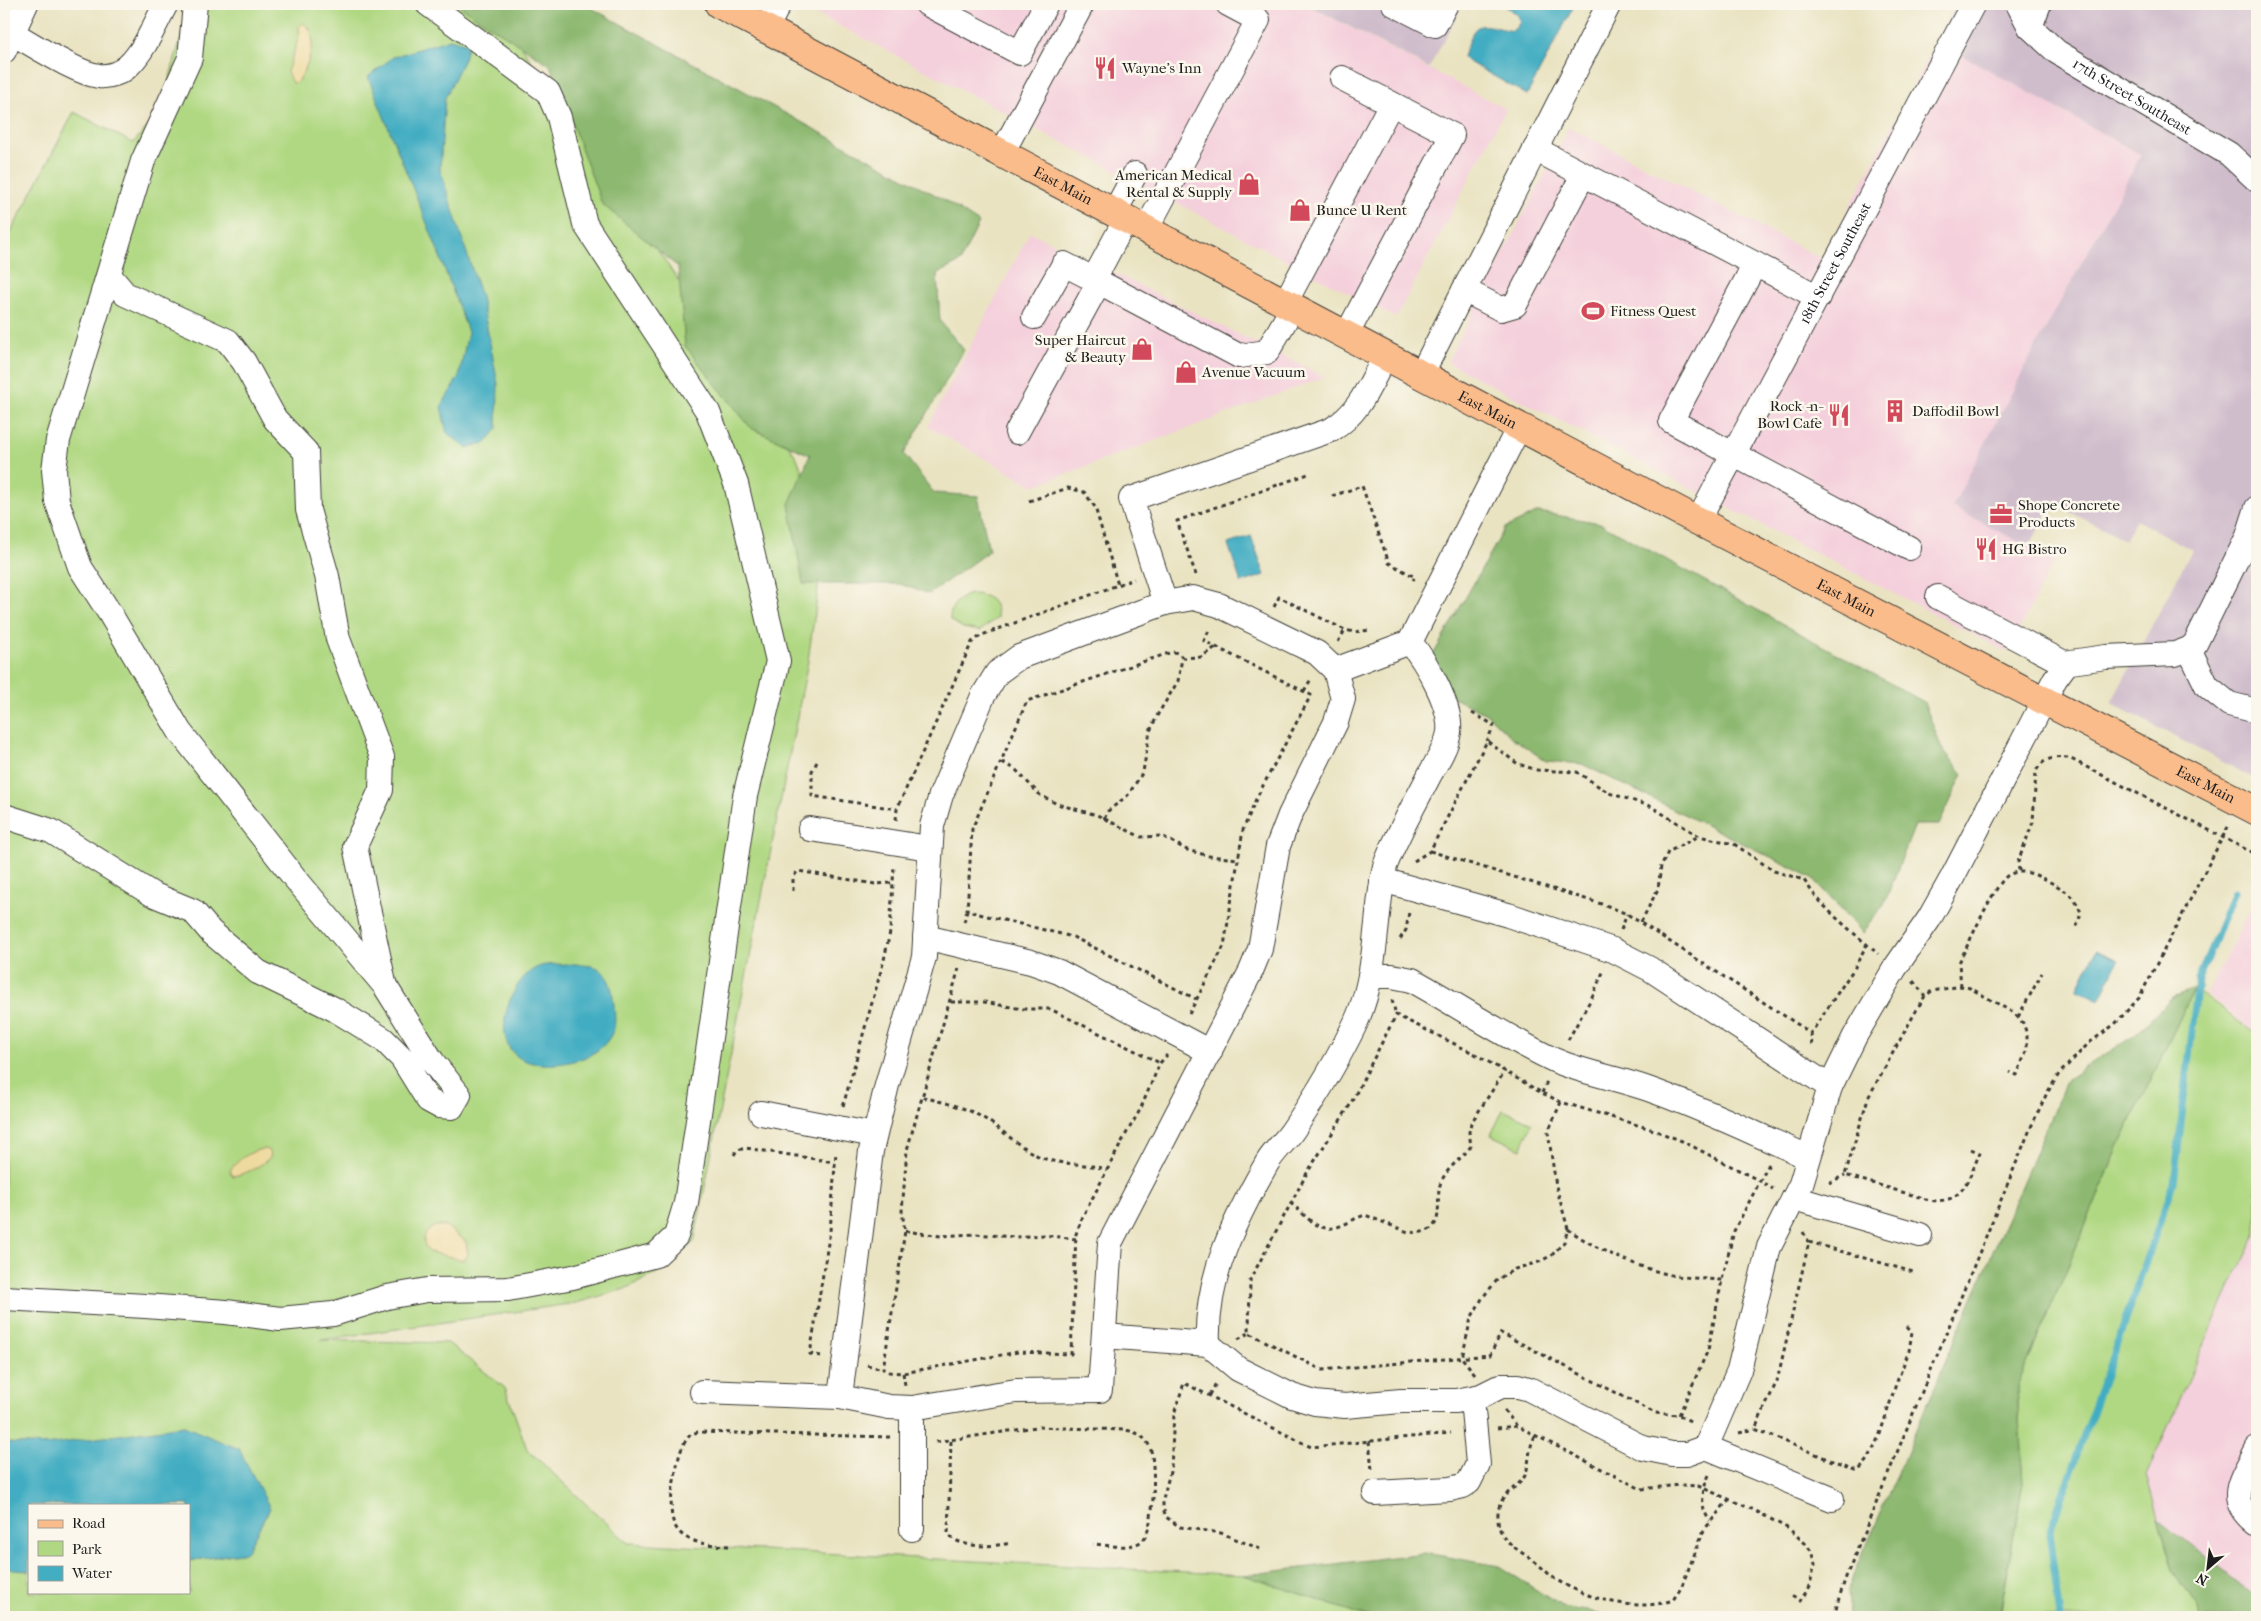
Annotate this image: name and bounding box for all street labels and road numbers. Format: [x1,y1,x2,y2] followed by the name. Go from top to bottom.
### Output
[2069,54,2195,139] street label: 17th Street Southeast
[1030,163,1096,209] street label: East Main
[1795,199,1875,327] street label: 18th Street Southeast
[1455,387,1520,433] street label: East Main
[1814,575,1879,621] street label: East Main
[2173,762,2238,807] street label: East Main

